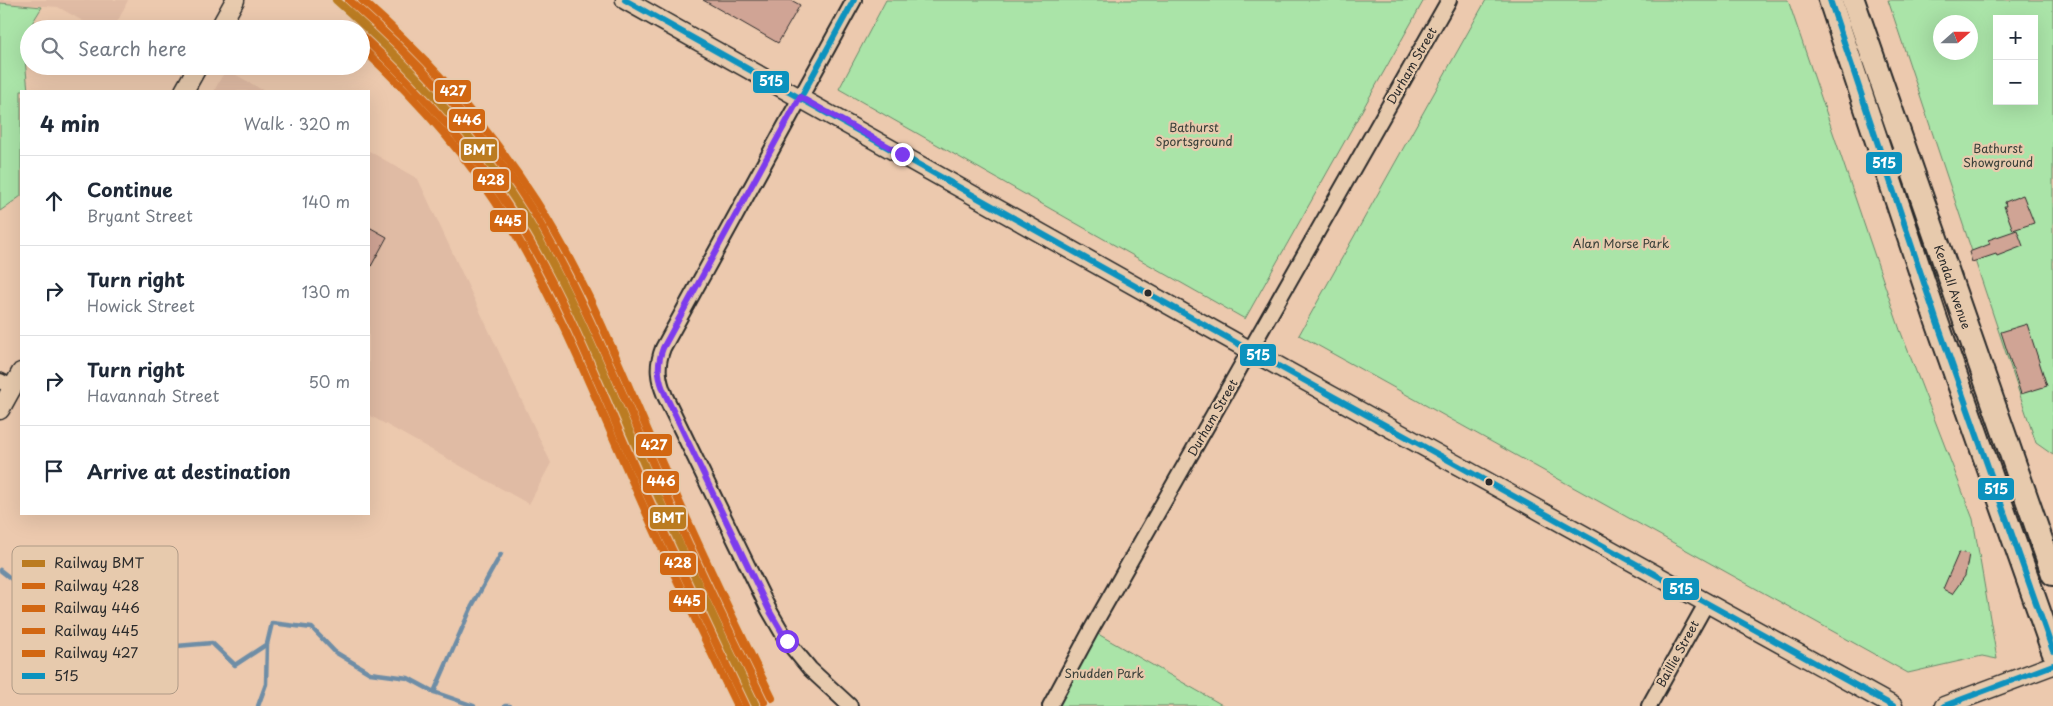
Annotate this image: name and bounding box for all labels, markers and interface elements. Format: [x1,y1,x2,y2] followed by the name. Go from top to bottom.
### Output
[1933,15,1978,60] north arrow
[1993,15,2038,105] map controls
[1993,15,2038,60] button: +
[20,20,370,75] search box
[1382,23,1441,108] street label: Durham Street
[38,34,66,62] icon: search
[78,34,187,62] text: Search here
[1993,60,2038,105] button: −
[752,70,790,94] line badge: 515
[759,70,783,91] text: 515
[434,79,472,103] line badge: 427
[440,80,466,101] text: 427
[40,107,100,139] text: 4 min
[448,108,486,132] line badge: 446
[452,109,482,130] text: 446
[244,111,350,135] text: Walk · 320 m
[1155,118,1233,150] park label: Bathurst Sportsground
[460,138,498,162] line badge: BMT
[463,139,496,160] text: BMT
[1963,139,2033,171] park label: Bathurst Showground
[891,143,914,166] route end
[1865,151,1903,175] line badge: 515
[1872,152,1896,173] text: 515
[472,168,510,192] line badge: 428
[477,169,505,190] text: 428
[87,175,173,203] text: Continue
[40,187,68,215] icon: ahead
[302,189,350,213] text: 140 m
[87,203,193,227] text: Bryant Street
[489,209,527,233] line badge: 445
[494,210,522,231] text: 445
[1573,234,1669,252] park label: Alan Morse Park
[1930,242,1976,331] street label: Kendall Avenue
[87,265,185,293] text: Turn right
[40,277,68,305] icon: right
[302,279,350,303] text: 130 m
[1143,288,1153,298] unlabelled marker
[87,293,195,317] text: Howick Street
[1239,343,1277,367] line badge: 515
[1246,344,1270,365] text: 515
[87,355,185,383] text: Turn right
[40,367,68,395] icon: right
[309,369,350,393] text: 50 m
[1183,375,1242,460] street label: Durham Street
[87,383,219,407] text: Havannah Street
[635,433,673,457] line badge: 427
[641,434,667,455] text: 427
[40,457,68,485] icon: arrive
[87,457,291,485] text: Arrive at destination
[642,470,680,494] line badge: 446
[646,470,676,491] text: 446
[1484,477,1494,487] unlabelled marker
[1977,477,2015,501] line badge: 515
[1984,478,2008,499] text: 515
[649,506,687,530] line badge: BMT
[652,507,685,528] text: BMT
[12,546,178,694] legend
[54,552,144,573] text: Railway BMT
[659,552,697,576] line badge: 428
[664,552,692,573] text: 428
[54,575,139,596] text: Railway 428
[1662,577,1700,601] line badge: 515
[1669,578,1693,599] text: 515
[668,589,706,613] line badge: 445
[673,590,701,611] text: 445
[54,597,140,618] text: Railway 446
[1651,617,1703,690] street label: Baillie Street
[54,620,139,641] text: Railway 445
[776,630,799,653] route start
[54,642,138,663] text: Railway 427
[1064,664,1144,682] park label: Snudden Park
[54,665,79,686] text: 515

